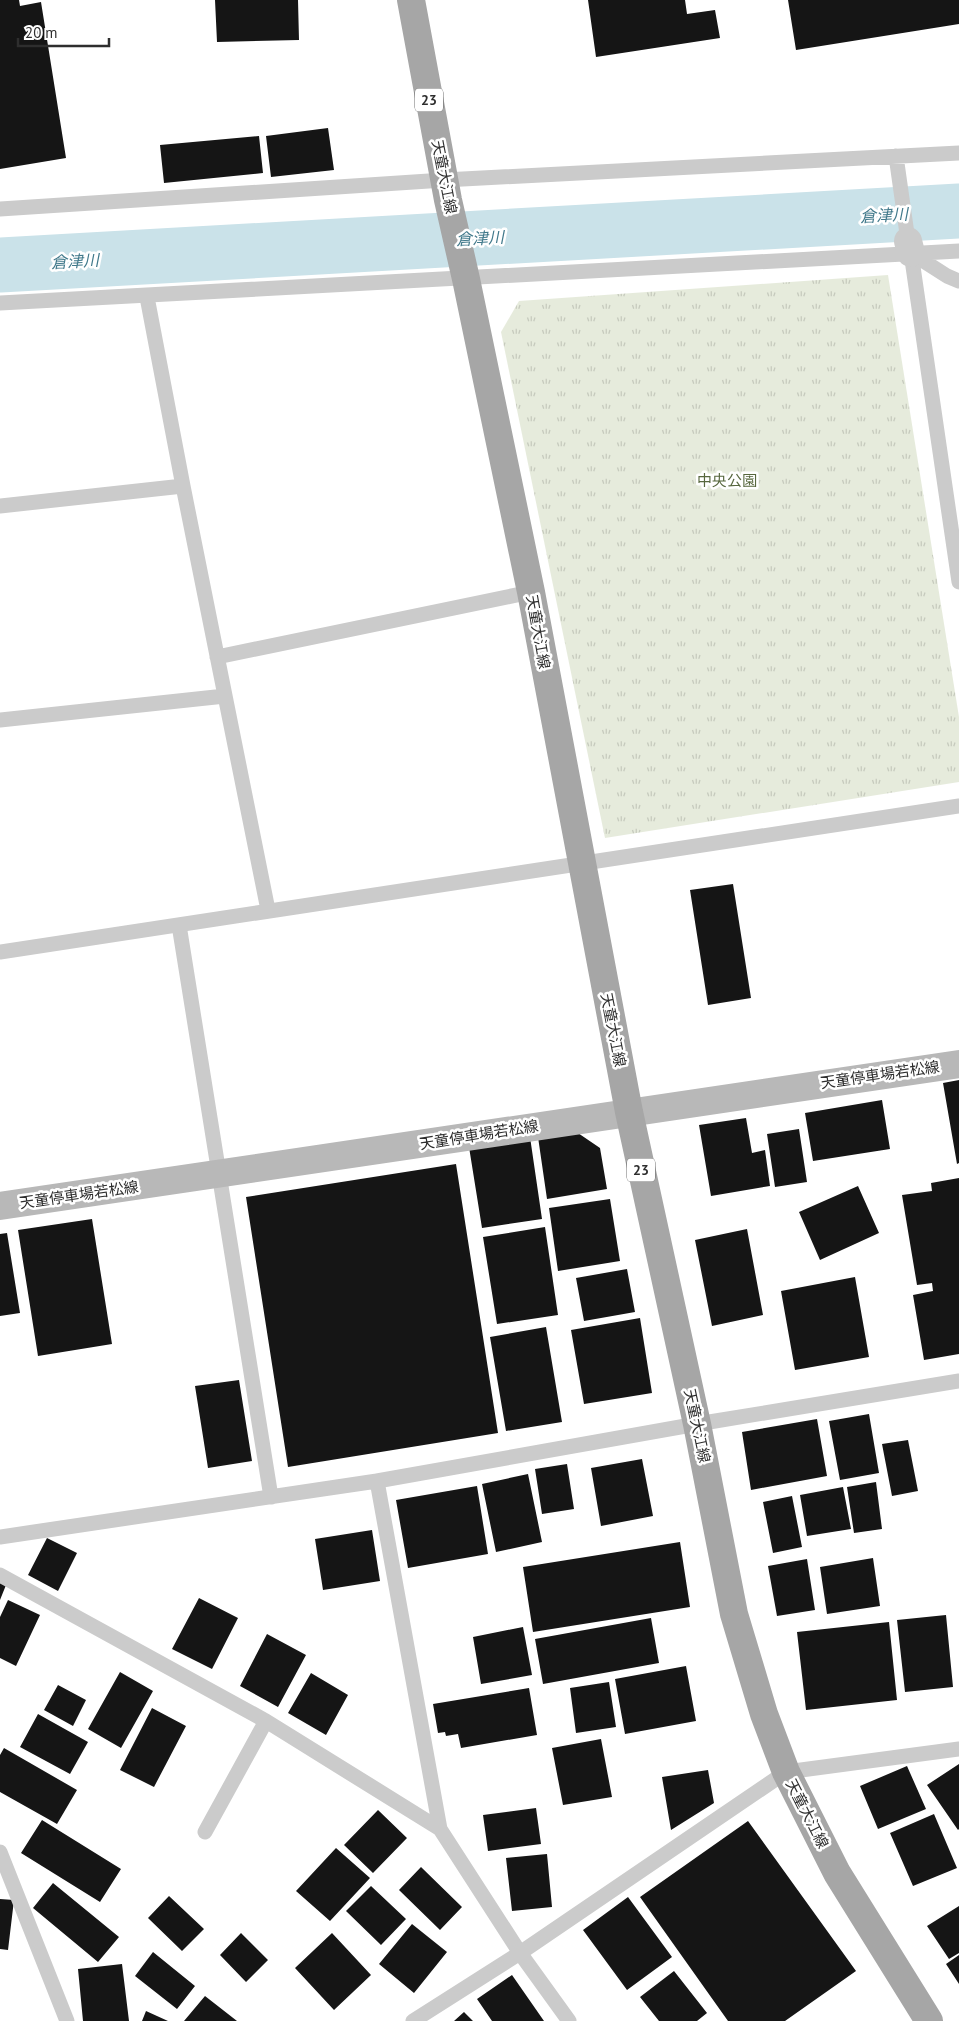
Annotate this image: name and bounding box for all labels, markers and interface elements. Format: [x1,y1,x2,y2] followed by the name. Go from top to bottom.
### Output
[18,15,109,47] scale bar
[25,23,58,42] text: 20 m
[415,88,443,112] road number: 23
[428,138,461,216] street label: 天童大江線
[860,204,910,226] water label: 倉津川
[456,227,506,249] water label: 倉津川
[51,250,101,272] water label: 倉津川
[697,471,757,490] park label: 中央公園
[523,593,554,671] street label: 天童大江線
[597,991,630,1069] street label: 天童大江線
[819,1057,941,1092] street label: 天童停車場若松線
[418,1116,540,1153] street label: 天童停車場若松線
[627,1158,655,1182] road number: 23
[18,1177,140,1212] street label: 天童停車場若松線
[680,1387,715,1465] street label: 天童大江線
[782,1776,833,1852] street label: 天童大江線

